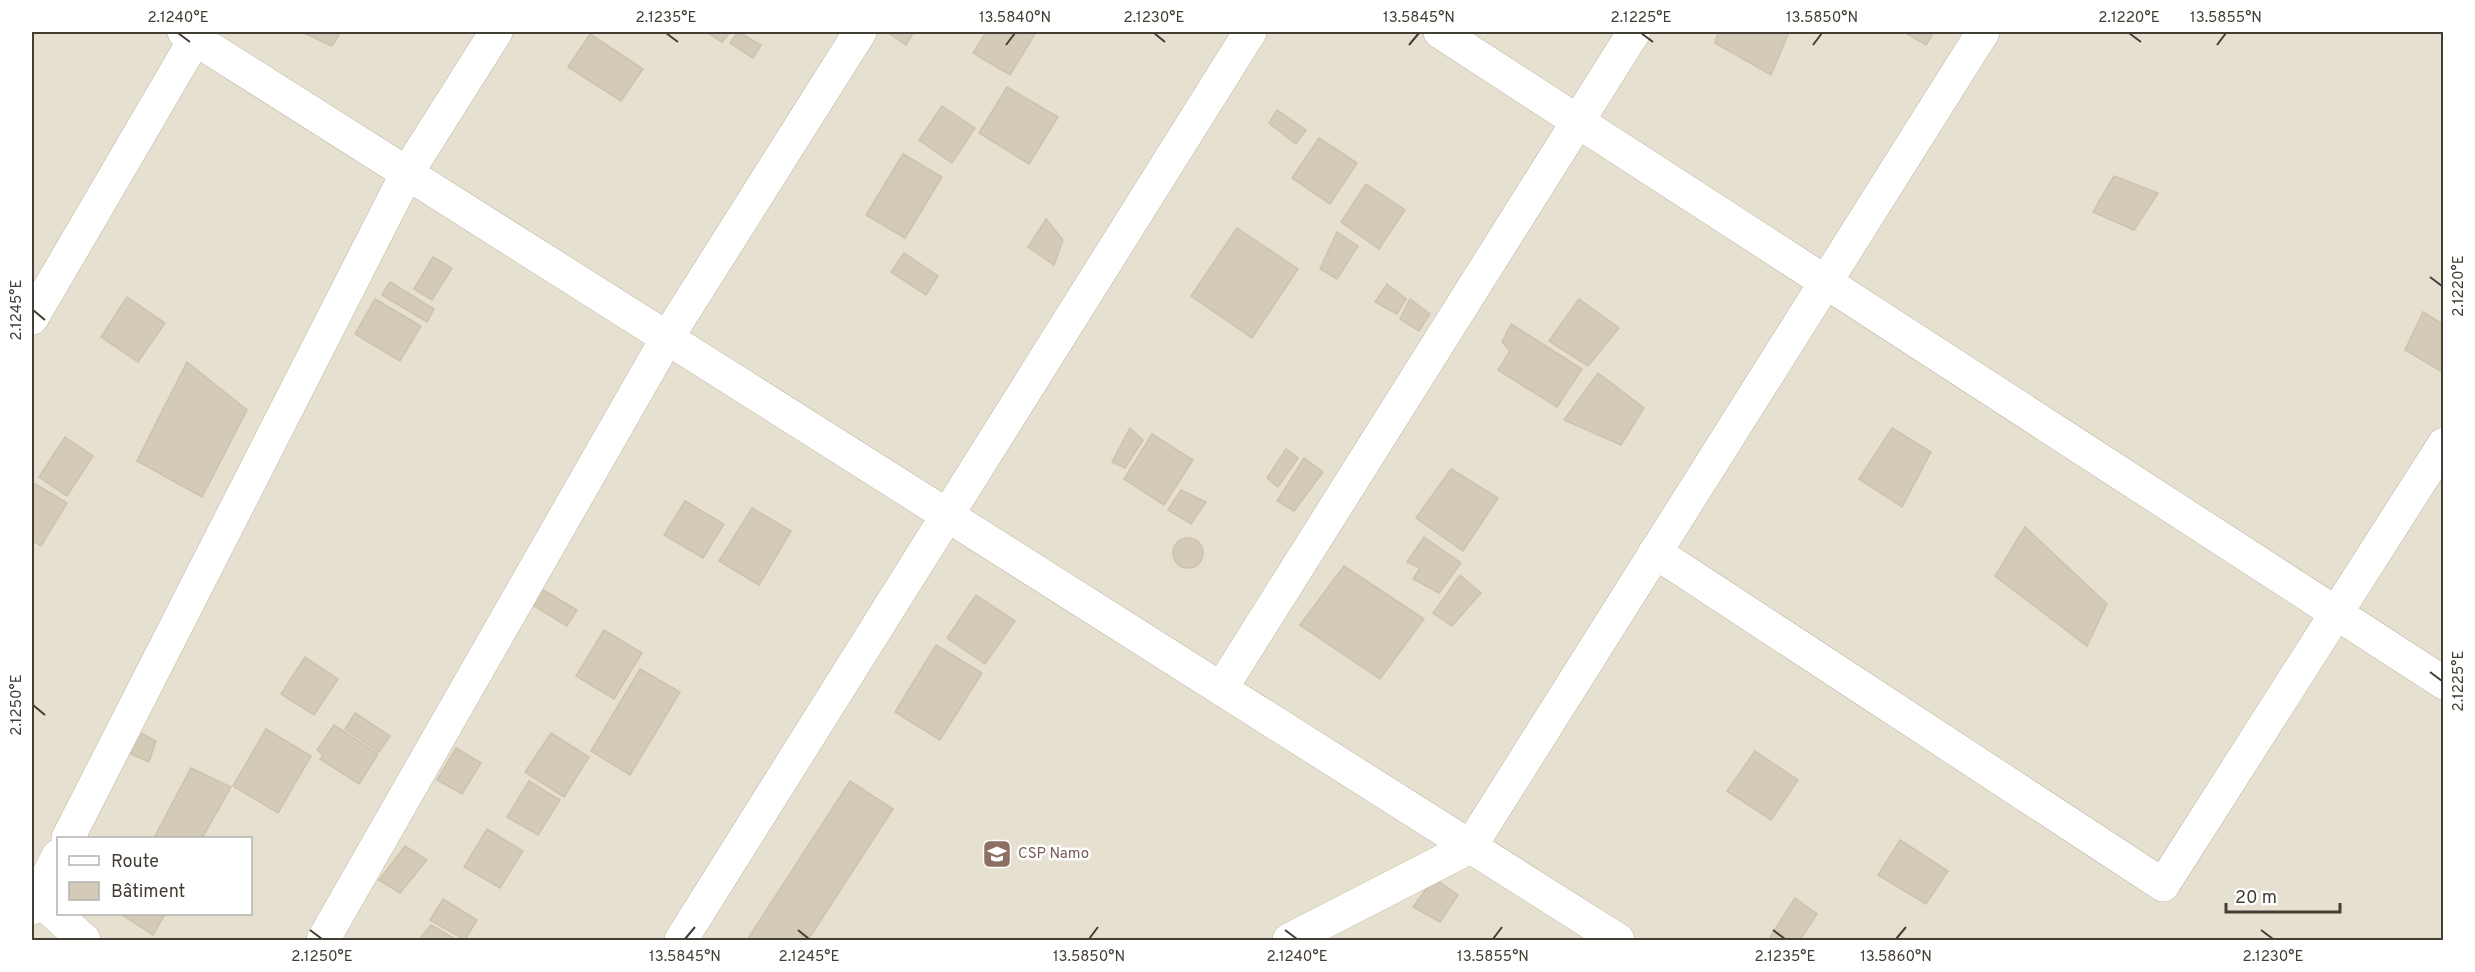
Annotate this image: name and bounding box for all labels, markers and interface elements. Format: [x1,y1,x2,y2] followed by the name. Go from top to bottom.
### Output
[147,9,209,28] text: 2.1240°E
[636,9,696,28] text: 2.1235°E
[979,9,1051,28] text: 13.5840°N
[1124,9,1184,28] text: 2.1230°E
[1383,9,1455,28] text: 13.5845°N
[1611,9,1671,28] text: 2.1225°E
[1786,9,1858,28] text: 13.5850°N
[2098,9,2160,28] text: 2.1220°E
[2190,9,2262,28] text: 13.5855°N
[2450,255,2469,317] text: 2.1220°E
[8,280,27,340] text: 2.1245°E
[2450,651,2469,711] text: 2.1225°E
[8,674,27,736] text: 2.1250°E
[57,837,252,915] legend
[981,838,1013,870] school or university icon: CSP Namo
[1018,845,1089,864] place label: CSP Namo
[111,851,159,874] text: Route
[2226,876,2340,914] scale bar
[111,881,185,904] text: Bâtiment
[2235,887,2277,910] text: 20 m
[291,948,353,967] text: 2.1250°E
[649,948,721,967] text: 13.5845°N
[779,948,839,967] text: 2.1245°E
[1053,948,1125,967] text: 13.5850°N
[1266,948,1328,967] text: 2.1240°E
[1457,948,1529,967] text: 13.5855°N
[1755,948,1815,967] text: 2.1235°E
[1860,948,1932,967] text: 13.5860°N
[2243,948,2303,967] text: 2.1230°E

